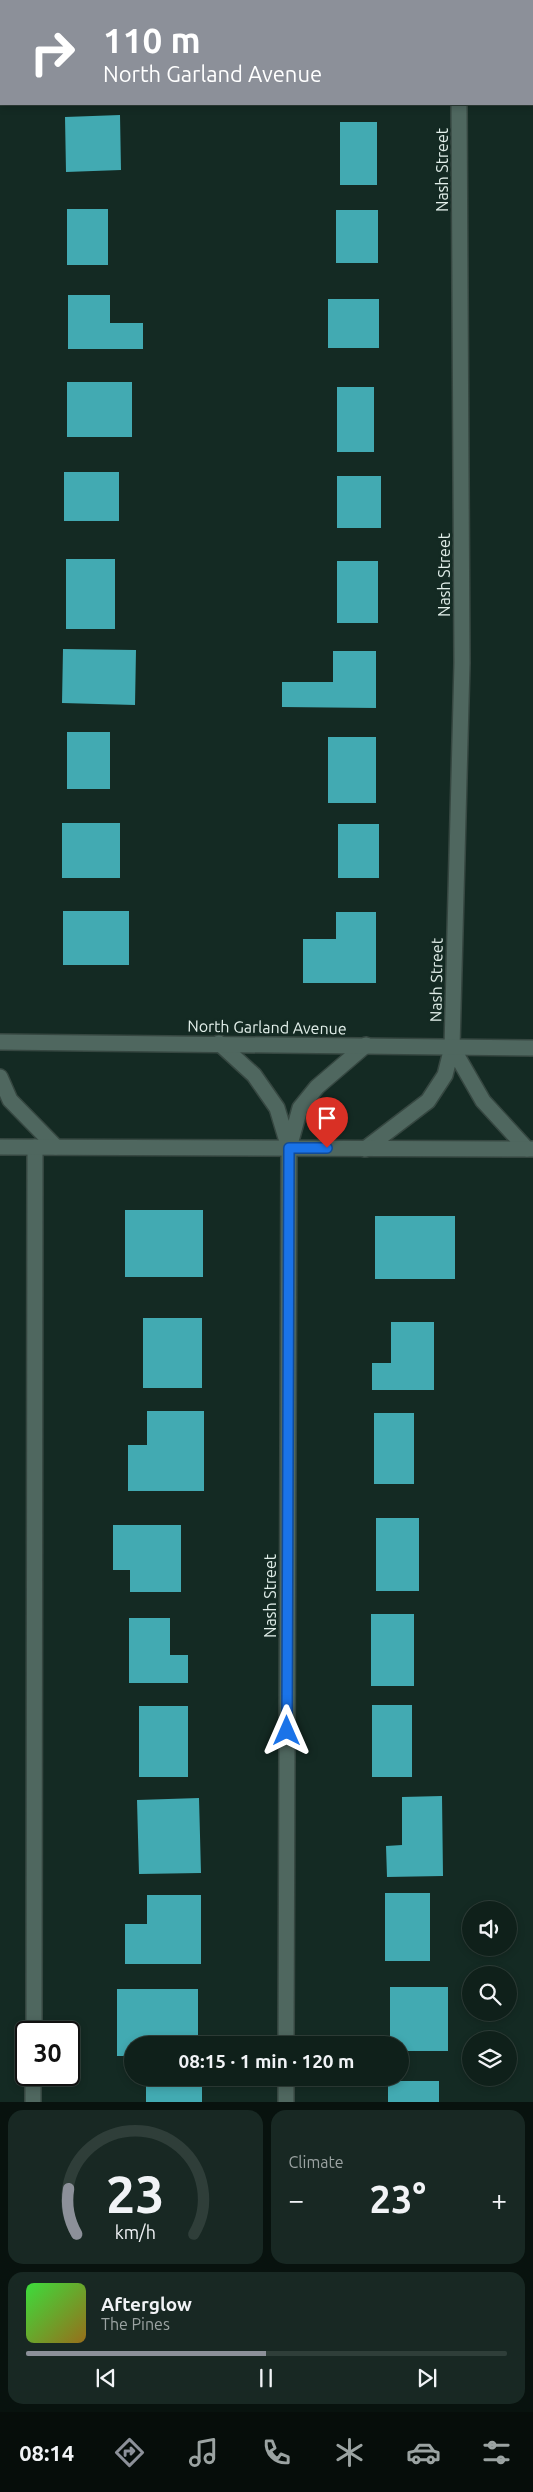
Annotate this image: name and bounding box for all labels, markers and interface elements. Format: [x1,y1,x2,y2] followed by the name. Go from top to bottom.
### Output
[20,20,85,85] icon: right
[103,20,201,60] text: 110 m
[103,61,322,86] text: North Garland Avenue
[433,127,451,212] street label: Nash Street
[435,532,453,617] street label: Nash Street
[426,937,446,1022] street label: Nash Street
[187,1017,347,1037] street label: North Garland Avenue
[306,1097,348,1148] pin
[313,1104,341,1132] icon: arrive
[261,1553,279,1638] street label: Nash Street
[260,1704,312,1756] position arrow
[462,1901,517,2086] map controls
[462,1901,517,1956] button: sound
[462,1966,517,2021] button: search
[15,2021,80,2086] speed limit sign: 30
[462,2031,517,2086] button: layers
[179,2050,354,2072] text: 08:15 · 1 min · 120 m
[289,2153,344,2171] text: Climate
[106,2165,165,2223] text: 23
[370,2178,426,2220] text: 23°
[289,2184,304,2215] text: −
[491,2184,507,2215] text: +
[115,2222,156,2242] text: km/h
[101,2293,192,2315] text: Afterglow
[101,2315,170,2333] text: The Pines
[92,2364,120,2392] icon: previous
[252,2364,280,2392] icon: pause
[413,2364,441,2392] icon: next
[112,2435,147,2470] icon: directions
[186,2435,221,2470] icon: music
[259,2435,294,2470] icon: phone
[332,2435,367,2470] icon: climate
[406,2435,441,2470] icon: car
[479,2435,514,2470] icon: filters
[19,2440,74,2465] text: 08:14

